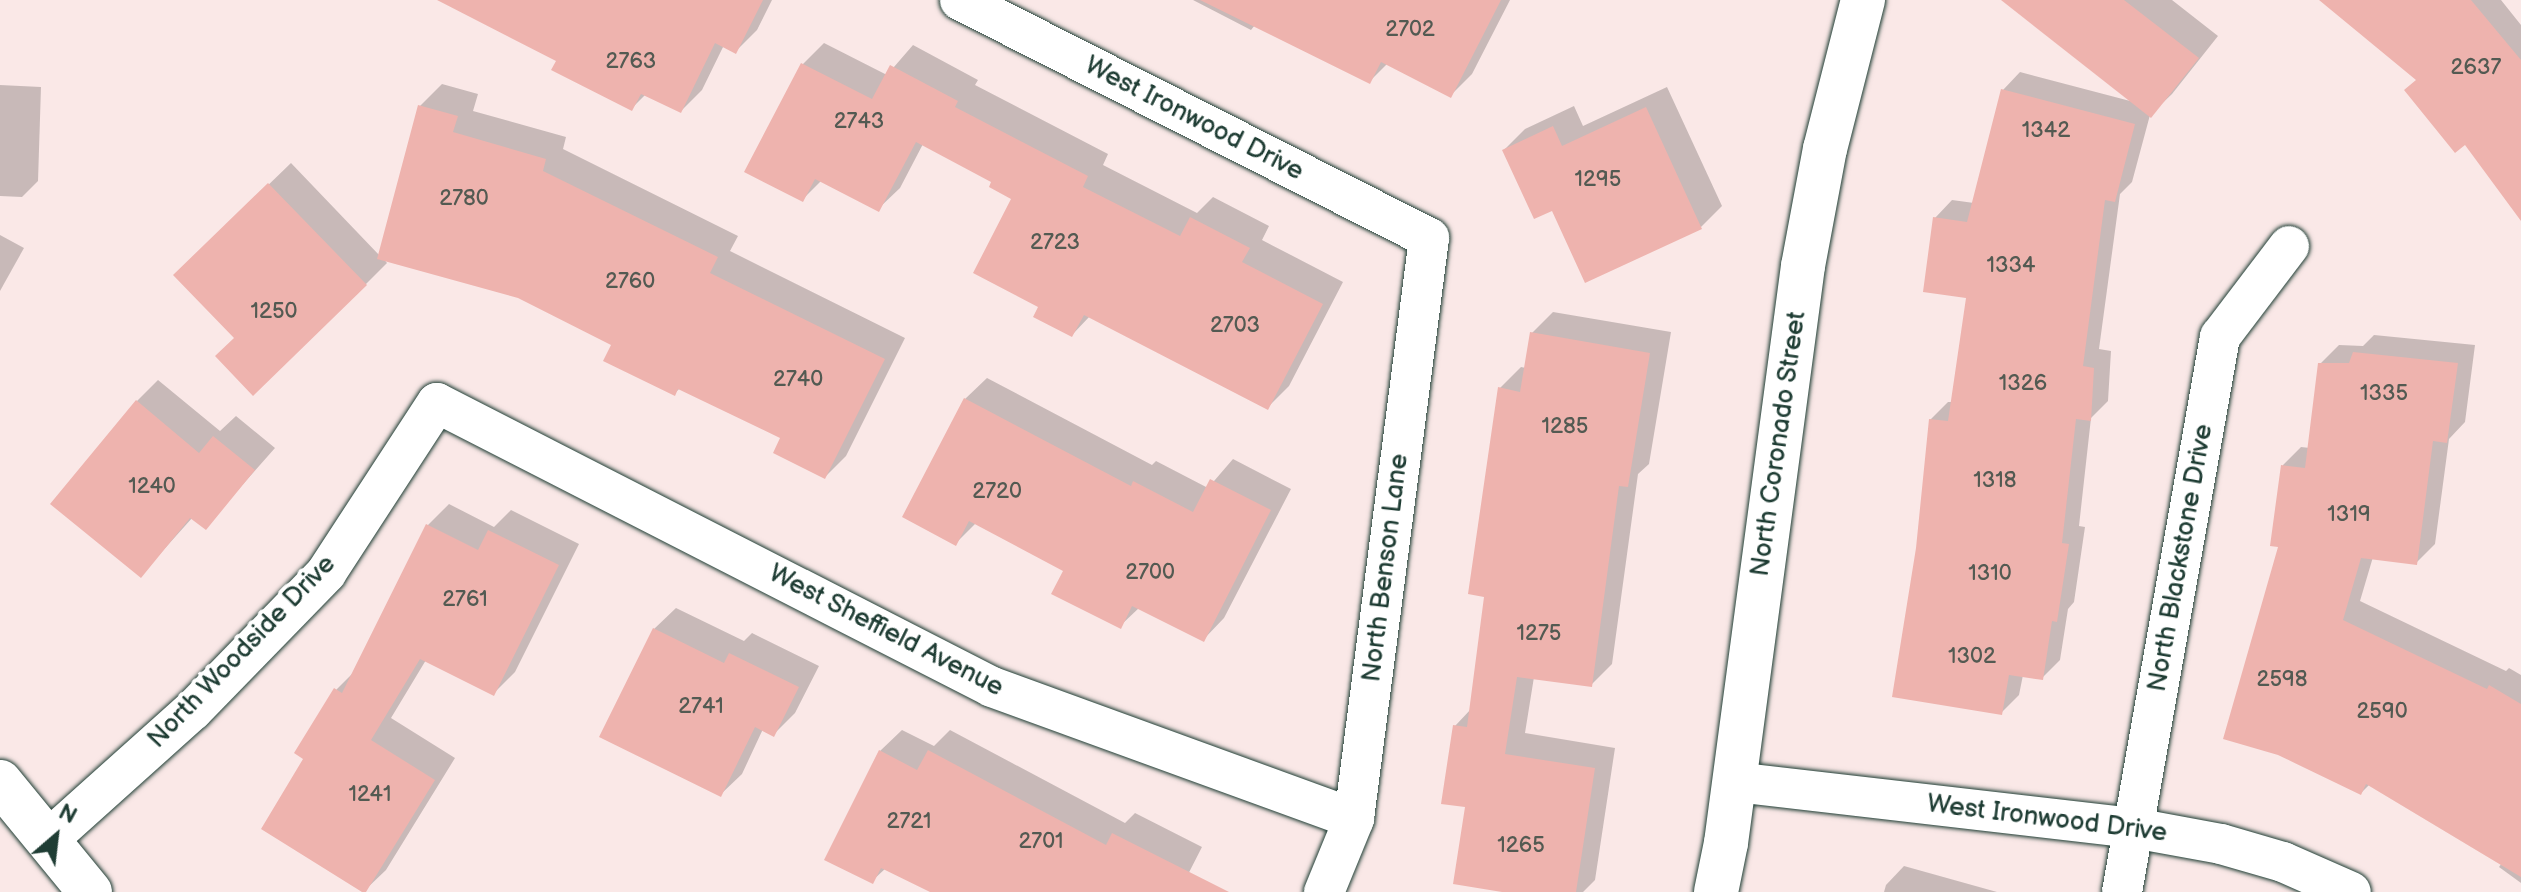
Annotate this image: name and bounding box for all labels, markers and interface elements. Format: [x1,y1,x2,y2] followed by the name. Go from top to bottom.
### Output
[1385,17,1435,43] house number: 2702
[606,49,656,75] house number: 2763
[1079,50,1309,188] street label: West Ironwood Drive
[2451,55,2501,81] house number: 2637
[834,109,884,135] house number: 2743
[2022,118,2070,144] house number: 1342
[1575,167,1621,193] house number: 1295
[439,186,489,212] house number: 2780
[1030,230,1080,256] house number: 2723
[1987,253,2035,279] house number: 1334
[605,269,655,295] house number: 2760
[250,299,298,325] house number: 1250
[1745,309,1813,579] street label: North Coronado Street
[1210,313,1260,339] house number: 2703
[773,367,823,393] house number: 2740
[1999,371,2047,397] house number: 1326
[2360,381,2408,407] house number: 1335
[1542,414,1588,440] house number: 1285
[2142,422,2220,694] street label: North Blackstone Drive
[1357,452,1415,684] street label: North Benson Lane
[1973,468,2017,494] house number: 1318
[128,474,176,500] house number: 1240
[972,479,1022,505] house number: 2720
[2327,502,2371,528] house number: 1319
[141,549,343,755] street label: North Woodside Drive
[763,558,1009,704] street label: West Sheffield Avenue
[1125,560,1175,586] house number: 2700
[1968,561,2012,587] house number: 1310
[442,587,488,613] house number: 2761
[1517,621,1561,647] house number: 1275
[1948,644,1996,670] house number: 1302
[2256,667,2308,693] house number: 2598
[678,694,724,720] house number: 2741
[2356,699,2408,725] house number: 2590
[348,782,392,808] house number: 1241
[1925,789,2169,849] street label: West Ironwood Drive
[16,796,96,876] north arrow
[54,799,81,830] text: N
[887,809,931,835] house number: 2721
[1018,829,1064,855] house number: 2701
[1497,833,1545,859] house number: 1265

